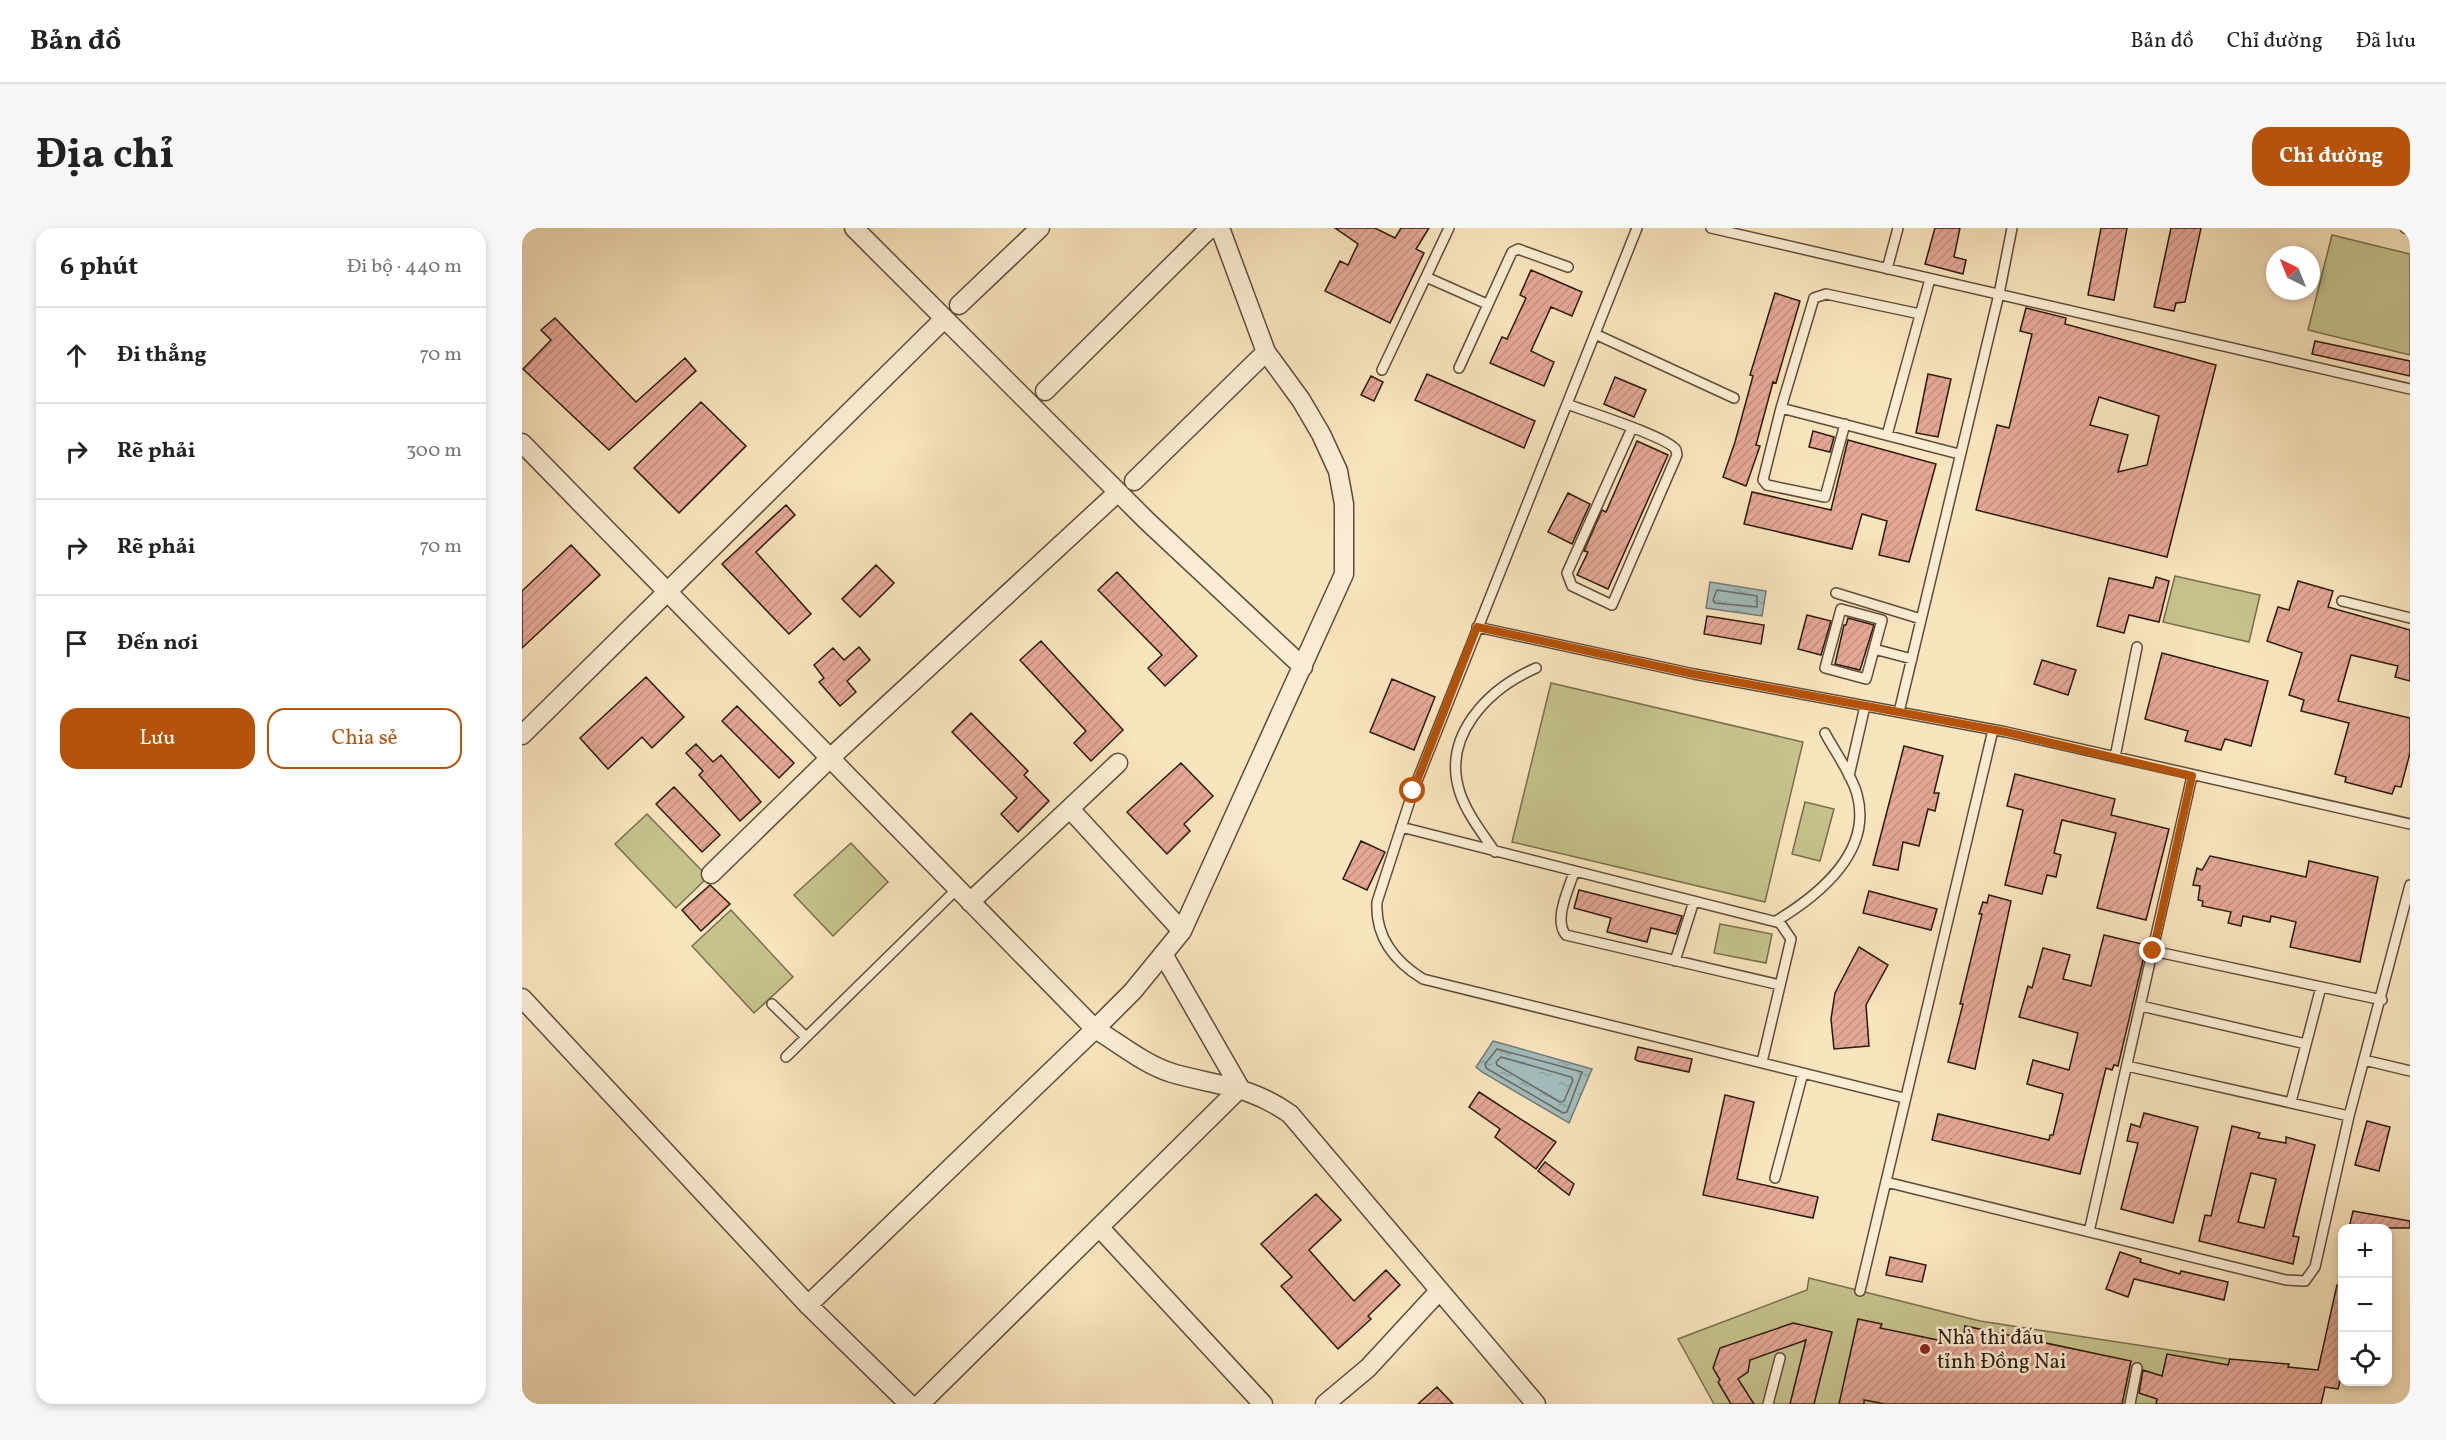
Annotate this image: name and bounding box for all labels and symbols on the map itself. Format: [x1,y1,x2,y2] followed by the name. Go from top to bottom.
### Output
[2266,246,2320,300] north arrow
[1399,777,1425,803] route start
[2139,937,2165,963] route end
[1937,1324,2066,1377] place label: Nhà thi đấu tỉnh Đồng Nai
[1918,1342,1932,1356] marker: Nhà thi đấu tỉnh Đồng Nai

